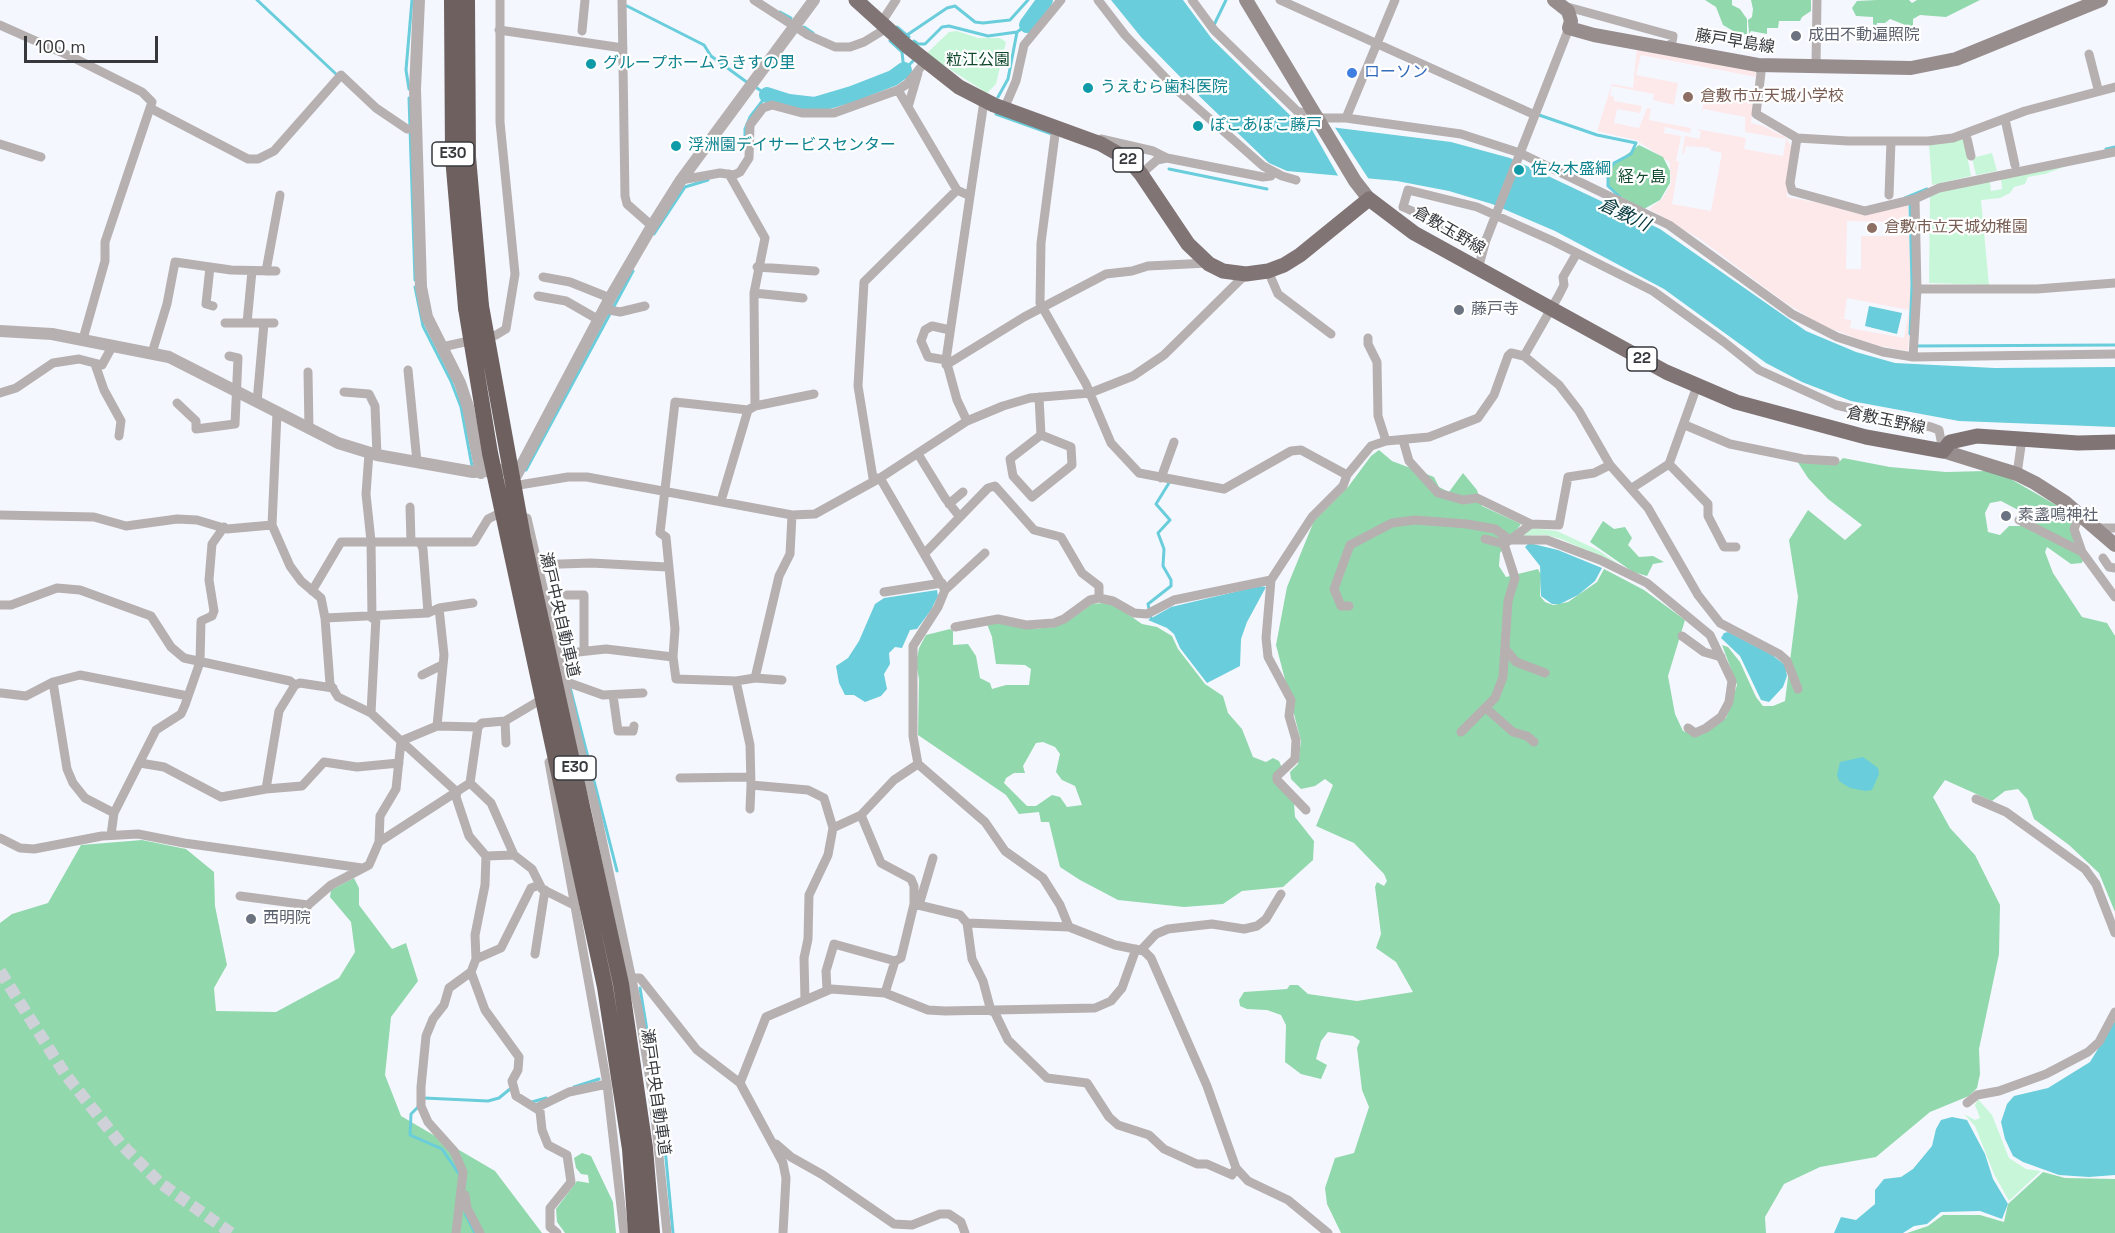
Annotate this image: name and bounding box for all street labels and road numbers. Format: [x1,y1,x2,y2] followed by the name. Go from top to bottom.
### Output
[1694,26,1776,58] street label: 藤戸早島線
[432,142,474,166] road number: E30
[1113,148,1143,172] road number: 22
[1410,203,1488,259] street label: 倉敷玉野線
[1627,347,1657,371] road number: 22
[1845,403,1927,439] street label: 倉敷玉野線
[535,550,583,680] street label: 瀬戸中央自動車道
[554,756,596,780] road number: E30
[637,1027,673,1157] street label: 瀬戸中央自動車道

